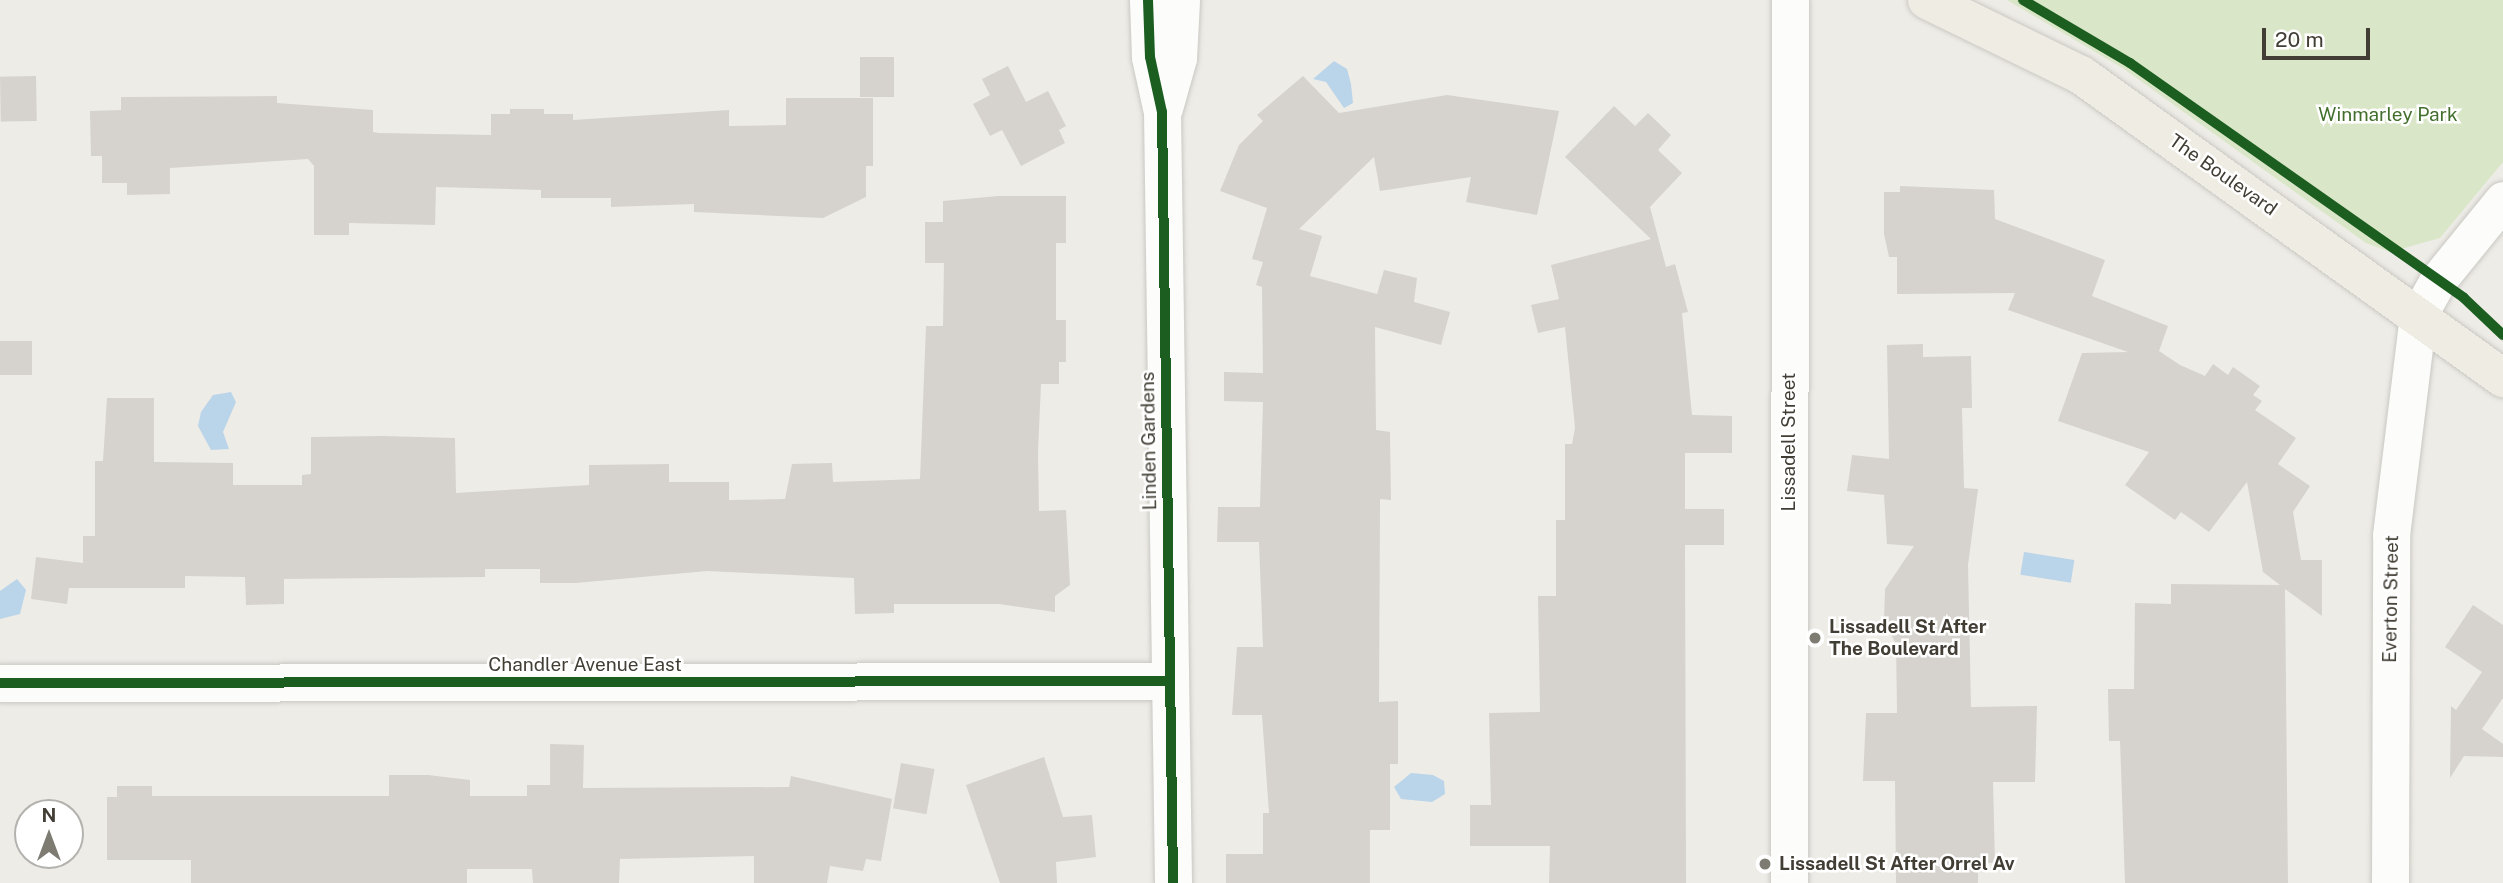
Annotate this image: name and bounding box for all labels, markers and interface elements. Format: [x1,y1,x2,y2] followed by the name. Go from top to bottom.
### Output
[2265,14,2374,58] scale bar
[2275,27,2324,52] text: 20 m
[2318,104,2458,126] park label: Winmarley Park
[2165,129,2281,221] street label: The Boulevard
[1136,371,1162,511] street label: Linden Gardens
[1778,373,1800,511] street label: Lissadell Street
[2378,535,2404,663] street label: Everton Street
[1829,616,1987,660] place label: Lissadell St After The Boulevard
[1807,630,1823,646] marker: Lissadell St After The Boulevard
[488,654,682,676] street label: Chandler Avenue East
[14,799,84,869] north arrow
[42,804,56,826] text: N
[1779,853,2015,875] place label: Lissadell St After Orrel Av
[1757,856,1773,872] marker: Lissadell St After Orrel Av

